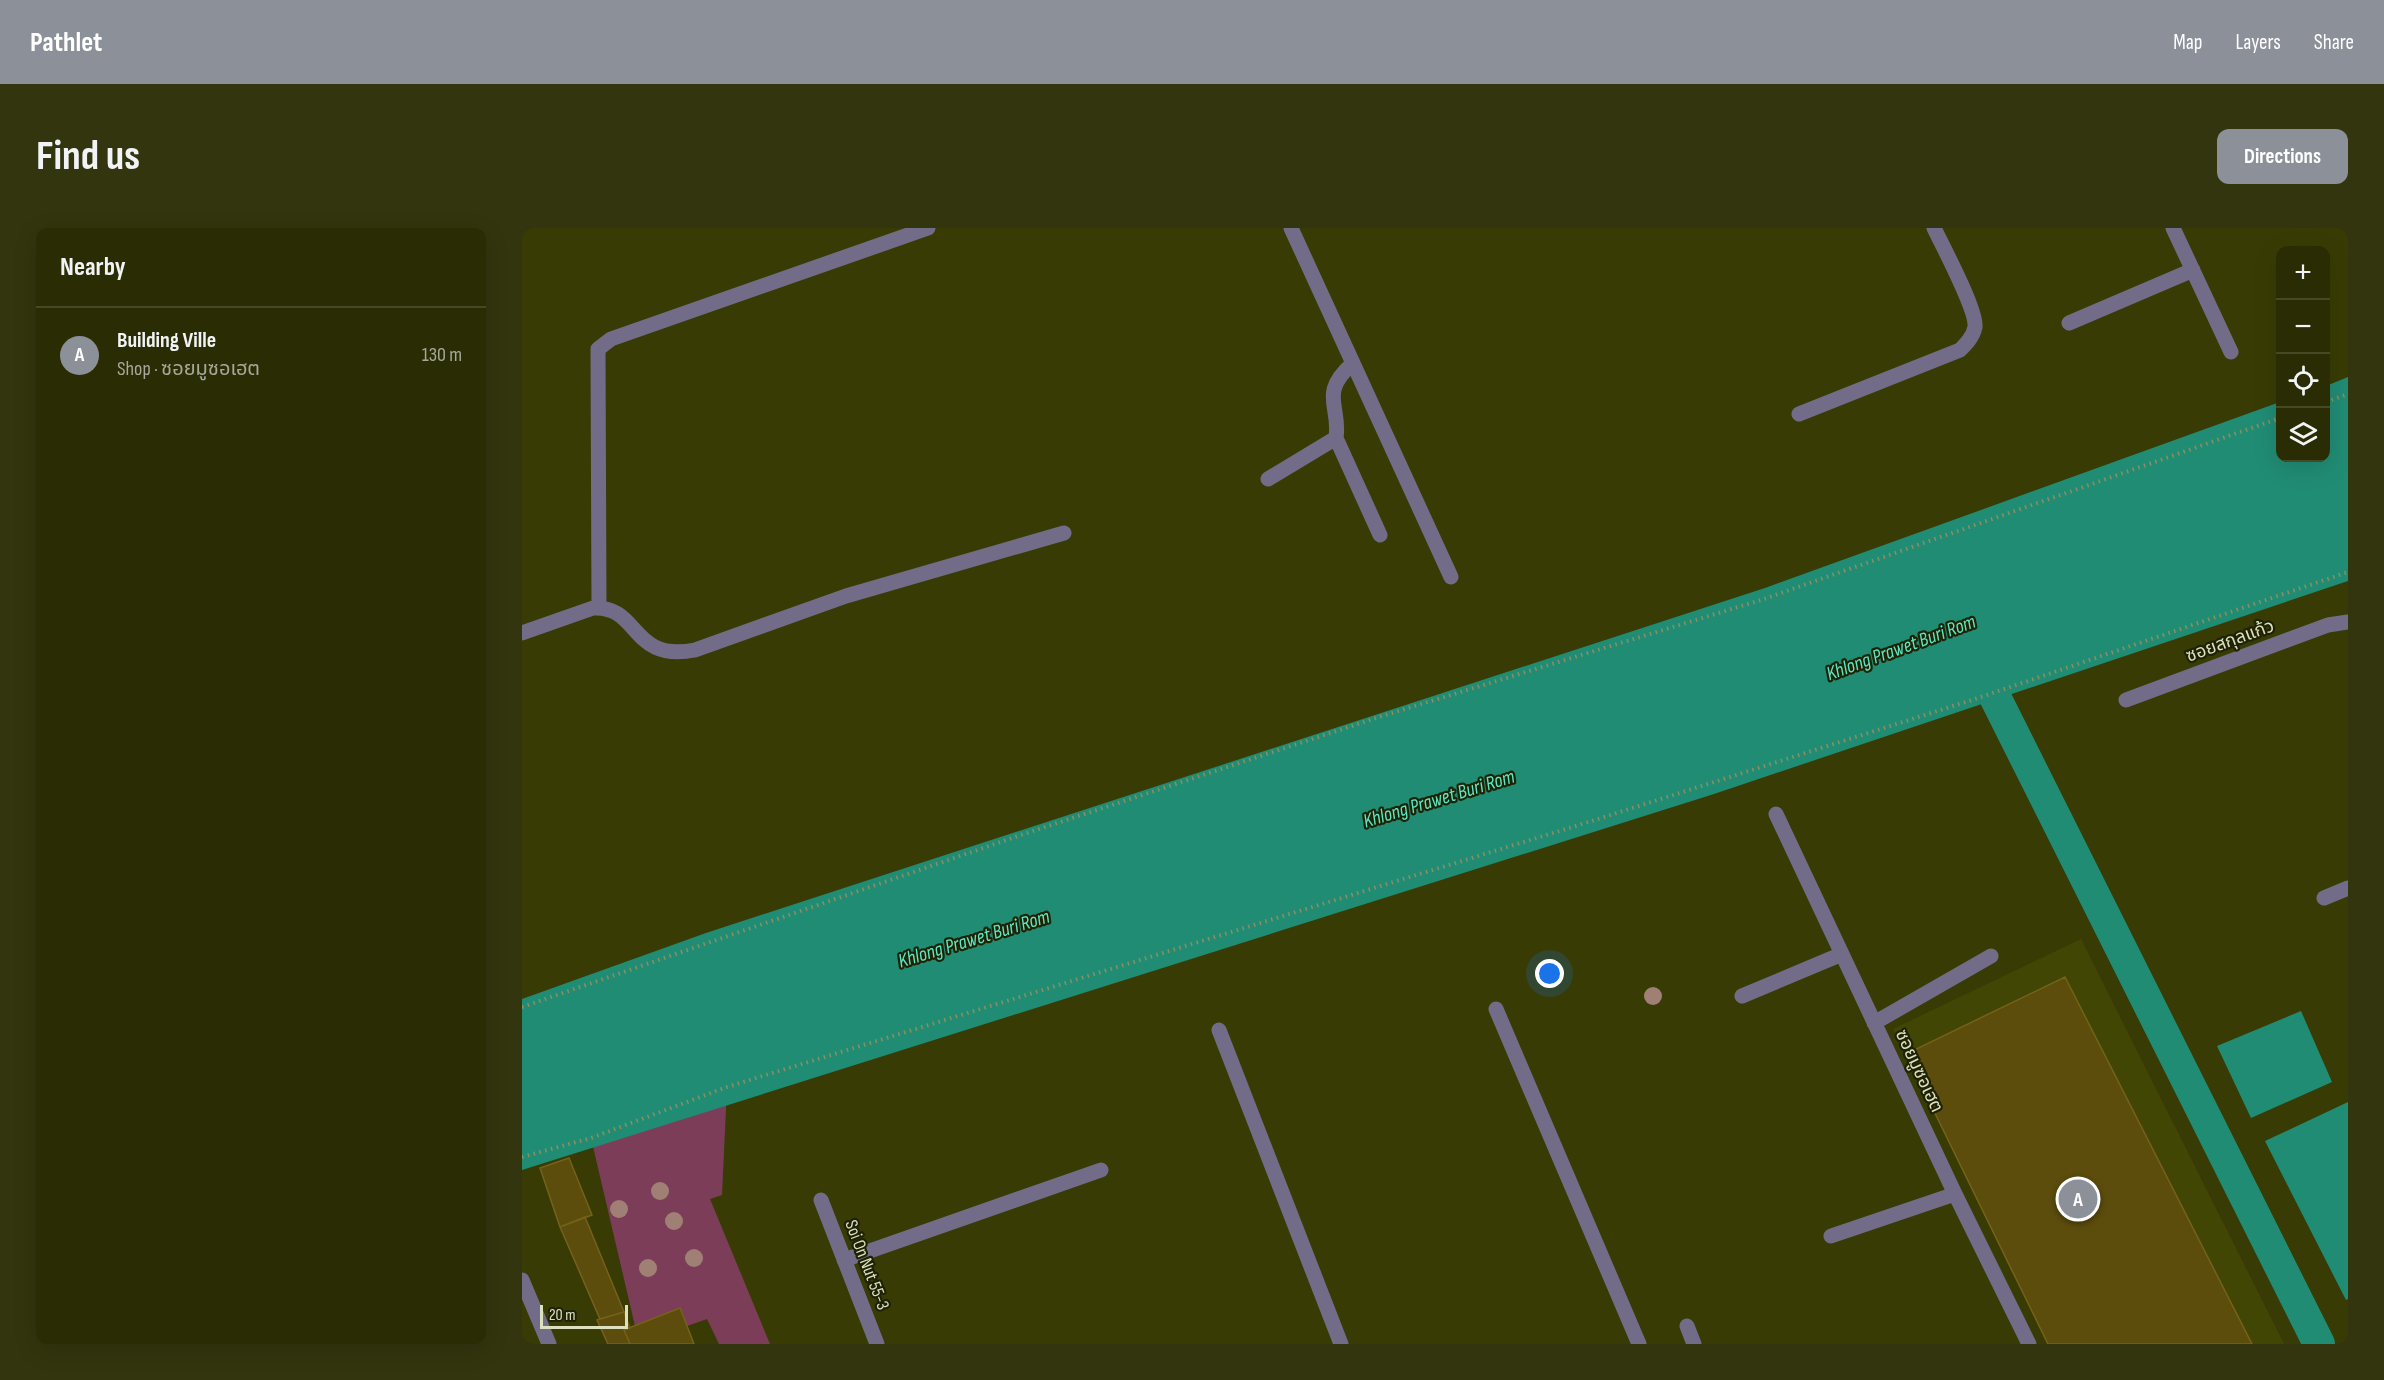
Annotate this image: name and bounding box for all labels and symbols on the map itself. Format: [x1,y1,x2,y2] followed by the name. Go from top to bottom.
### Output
[1823,610,1979,686] water label: Khlong Prawet Buri Rom
[2183,615,2277,667] street label: ซอยสกุลแก้ว
[1360,764,1518,833] water label: Khlong Prawet Buri Rom
[895,904,1053,973] water label: Khlong Prawet Buri Rom
[1535,959,1564,988] your location
[1890,1026,1947,1116] street label: ซอยมูซอเฮต
[2058,1176,2098,1222] pin: A
[840,1217,894,1313] street label: Soi On Nut 55-3
[540,1302,628,1330] scale bar

